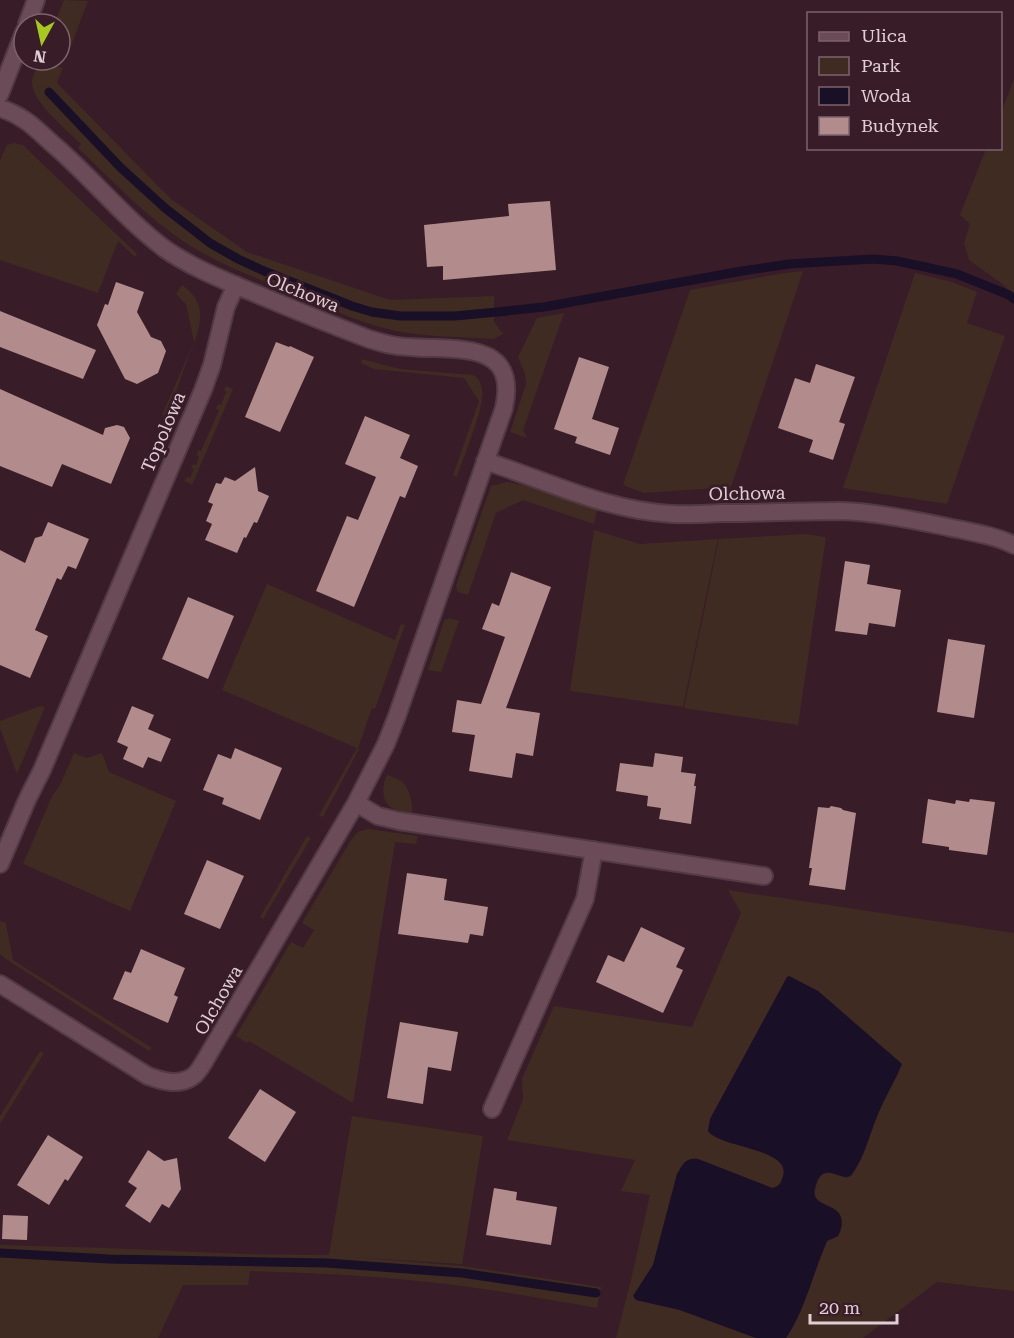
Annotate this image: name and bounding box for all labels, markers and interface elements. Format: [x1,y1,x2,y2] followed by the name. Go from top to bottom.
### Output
[12,12,72,72] north arrow
[807,12,1002,150] legend
[861,25,907,46] text: Ulica
[33,46,47,67] text: N
[861,55,901,76] text: Park
[861,85,911,106] text: Woda
[861,115,939,136] text: Budynek
[264,268,343,316] street label: Olchowa
[137,388,189,475] street label: Topolowa
[709,482,786,504] street label: Olchowa
[190,961,246,1038] street label: Olchowa
[810,1287,897,1325] scale bar
[819,1297,860,1318] text: 20 m

